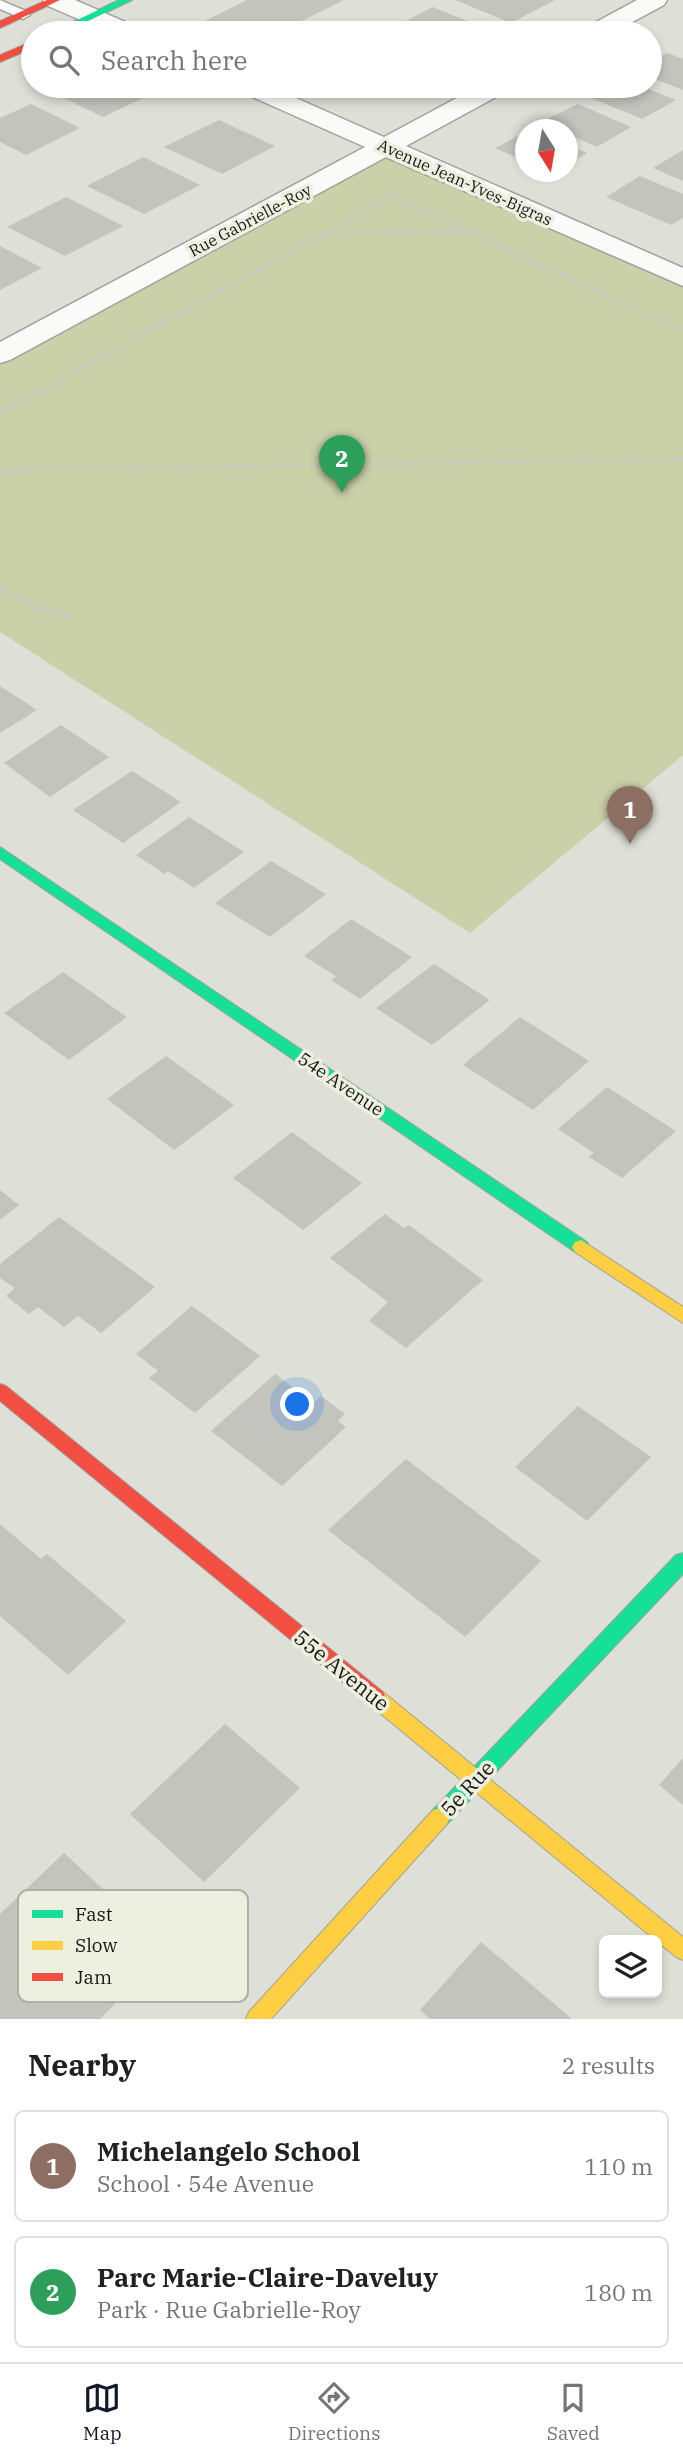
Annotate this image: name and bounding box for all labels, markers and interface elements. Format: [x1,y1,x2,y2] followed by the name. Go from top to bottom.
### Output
[21,21,662,98] search box
[45,41,83,79] icon: search
[101,43,247,77] text: Search here
[515,119,578,182] north arrow
[375,134,555,230] street label: Avenue Jean-Yves-Bigras
[185,179,315,261] street label: Rue Gabrielle-Roy
[319,435,365,493] pin: 2
[607,786,653,844] pin: 1
[294,1047,388,1121] street label: 54e Avenue
[280,1387,314,1421] your location
[288,1623,396,1717] street label: 55e Avenue
[434,1754,500,1822] street label: 5e Rue
[18,1890,248,2002] legend
[75,1902,113,1926] text: Fast
[75,1933,117,1957] text: Slow
[599,1935,662,1998] map controls
[599,1935,662,1998] button: layers
[75,1965,112,1989] text: Jam
[28,2045,136,2084] text: Nearby
[562,2050,655,2080] text: 2 results
[97,2134,360,2168] text: Michelangelo School
[46,2151,60,2181] text: 1
[584,2151,653,2181] text: 110 m
[97,2168,314,2198] text: School · 54e Avenue
[97,2260,438,2294] text: Parc Marie-Claire-Daveluy
[46,2277,60,2307] text: 2
[584,2277,653,2307] text: 180 m
[97,2294,361,2324] text: Park · Rue Gabrielle-Roy
[83,2379,122,2445] tab: Map
[288,2379,381,2445] tab: Directions
[547,2379,600,2445] tab: Saved

